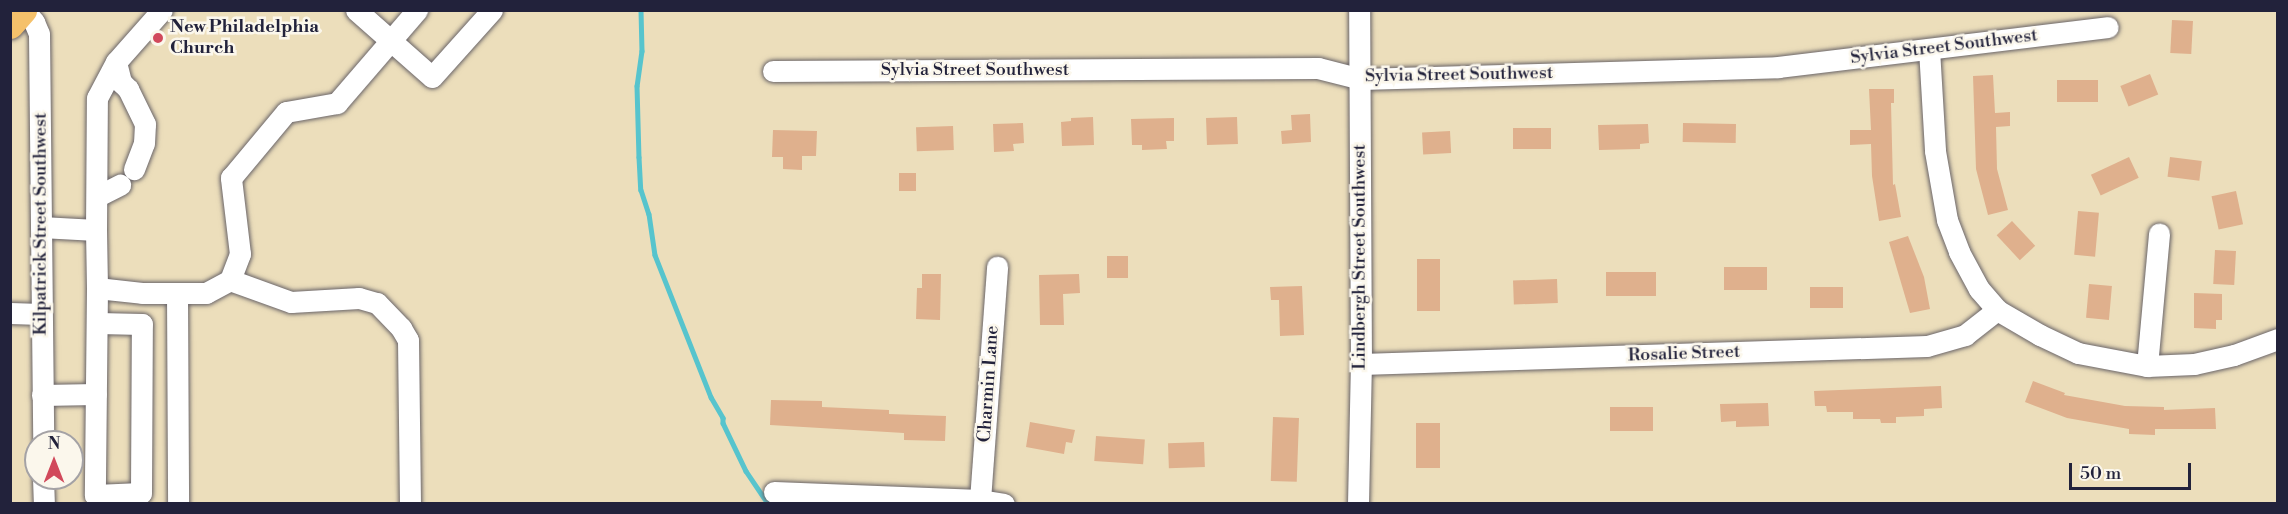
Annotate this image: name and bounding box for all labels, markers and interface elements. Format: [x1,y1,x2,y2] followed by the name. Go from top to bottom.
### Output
[170,17,319,60] place label: New Philadelphia Church
[1849,25,2039,69] street label: Sylvia Street Southwest
[151,31,165,45] marker: New Philadelphia Church
[881,59,1069,81] street label: Sylvia Street Southwest
[1365,63,1553,87] street label: Sylvia Street Southwest
[30,113,52,335] street label: Kilpatrick Street Southwest
[1349,144,1371,370] street label: Lindbergh Street Southwest
[974,325,1004,443] street label: Charmin Lane
[1627,341,1741,367] street label: Rosalie Street
[24,430,84,490] north arrow
[48,434,60,454] text: N
[2072,451,2194,489] scale bar
[2080,462,2121,485] text: 50 m

